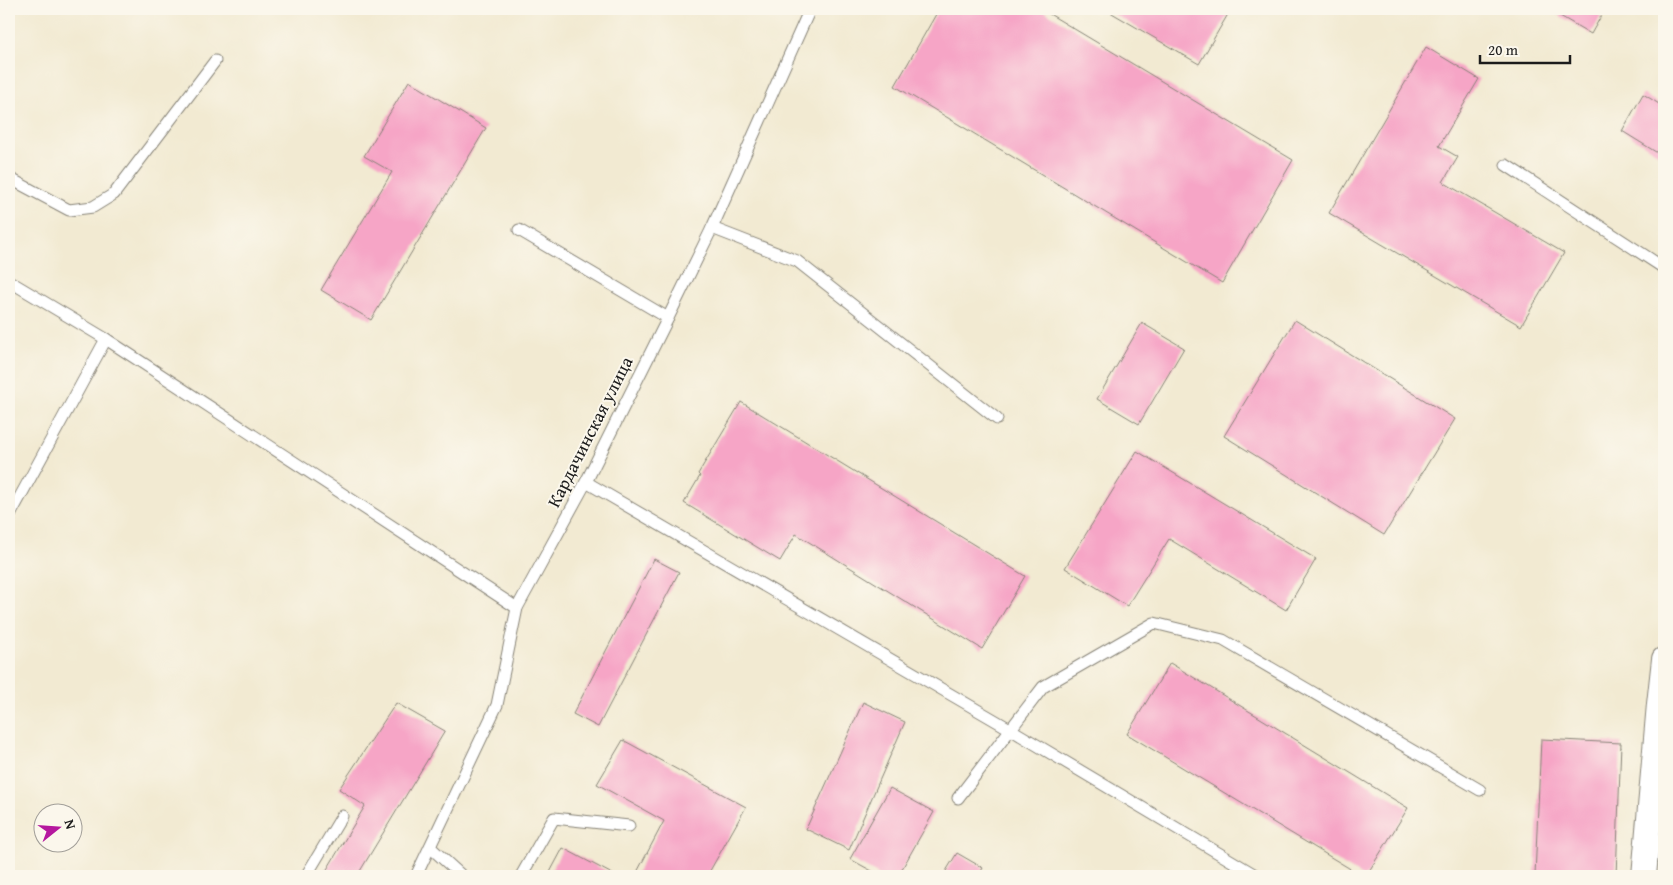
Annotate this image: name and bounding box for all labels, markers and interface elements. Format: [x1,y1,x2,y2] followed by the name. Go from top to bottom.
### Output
[1480,32,1570,64] scale bar
[1488,39,1519,60] text: 20 m
[540,351,639,512] street label: Кардачинская улица
[32,802,82,852] north arrow
[60,817,82,832] text: N

